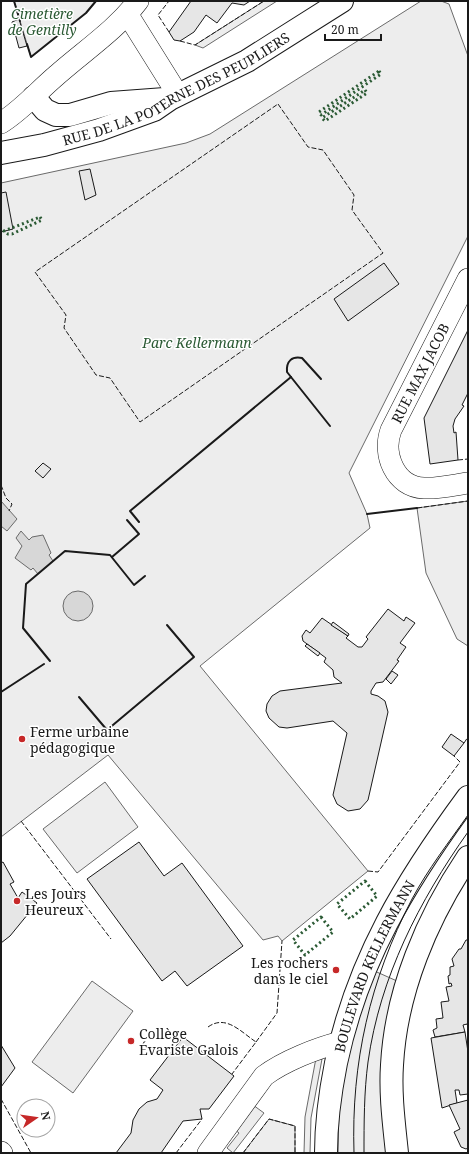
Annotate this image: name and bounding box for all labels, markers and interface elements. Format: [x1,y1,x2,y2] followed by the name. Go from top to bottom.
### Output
[7,4,77,39] park label: Cimetière de Gentilly
[325,16,381,42] scale bar
[331,21,359,38] text: 20 m
[60,27,293,149] street label: RUE DE LA POTERNE DES PEUPLIERS
[387,320,453,426] street label: RUE MAX JACOB
[141,333,252,352] park label: Parc Kellermann
[30,722,129,757] place label: Ferme urbaine pédagogique
[17,734,27,744] marker: Ferme urbaine pédagogique
[329,876,419,1054] street label: BOULEVARD KELLERMANN
[25,884,86,919] place label: Les Jours Heureux
[12,896,22,906] marker: Les Jours Heureux
[251,953,329,988] place label: Les rochers dans le ciel
[331,965,341,975] marker: Les rochers dans le ciel
[139,1024,238,1059] place label: Collège Évariste Galois
[126,1036,136,1046] marker: Collège Évariste Galois
[16,1098,56,1138] north arrow
[38,1110,55,1122] text: N

